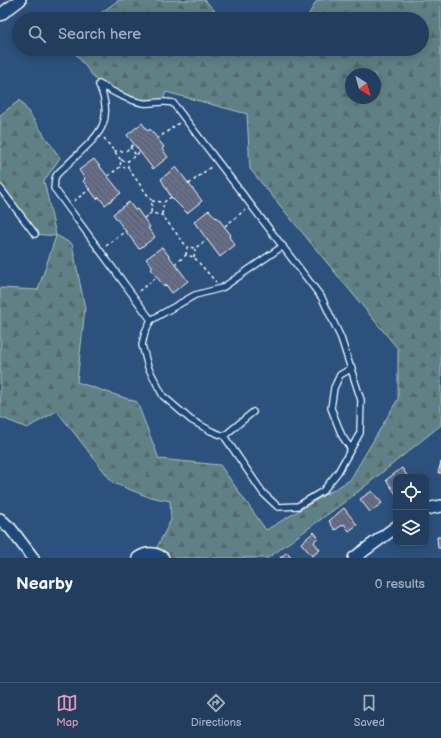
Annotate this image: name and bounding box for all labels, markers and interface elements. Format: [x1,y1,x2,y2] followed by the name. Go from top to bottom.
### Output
[12,12,429,56] search box
[26,23,48,45] icon: search
[58,25,141,44] text: Search here
[345,68,381,104] north arrow
[393,474,429,546] map controls
[393,474,429,510] button: locate
[393,510,429,546] button: layers
[16,574,73,594] text: Nearby
[375,576,425,592] text: 0 results
[56,692,78,729] tab: Map
[191,692,241,729] tab: Directions
[354,692,385,729] tab: Saved

